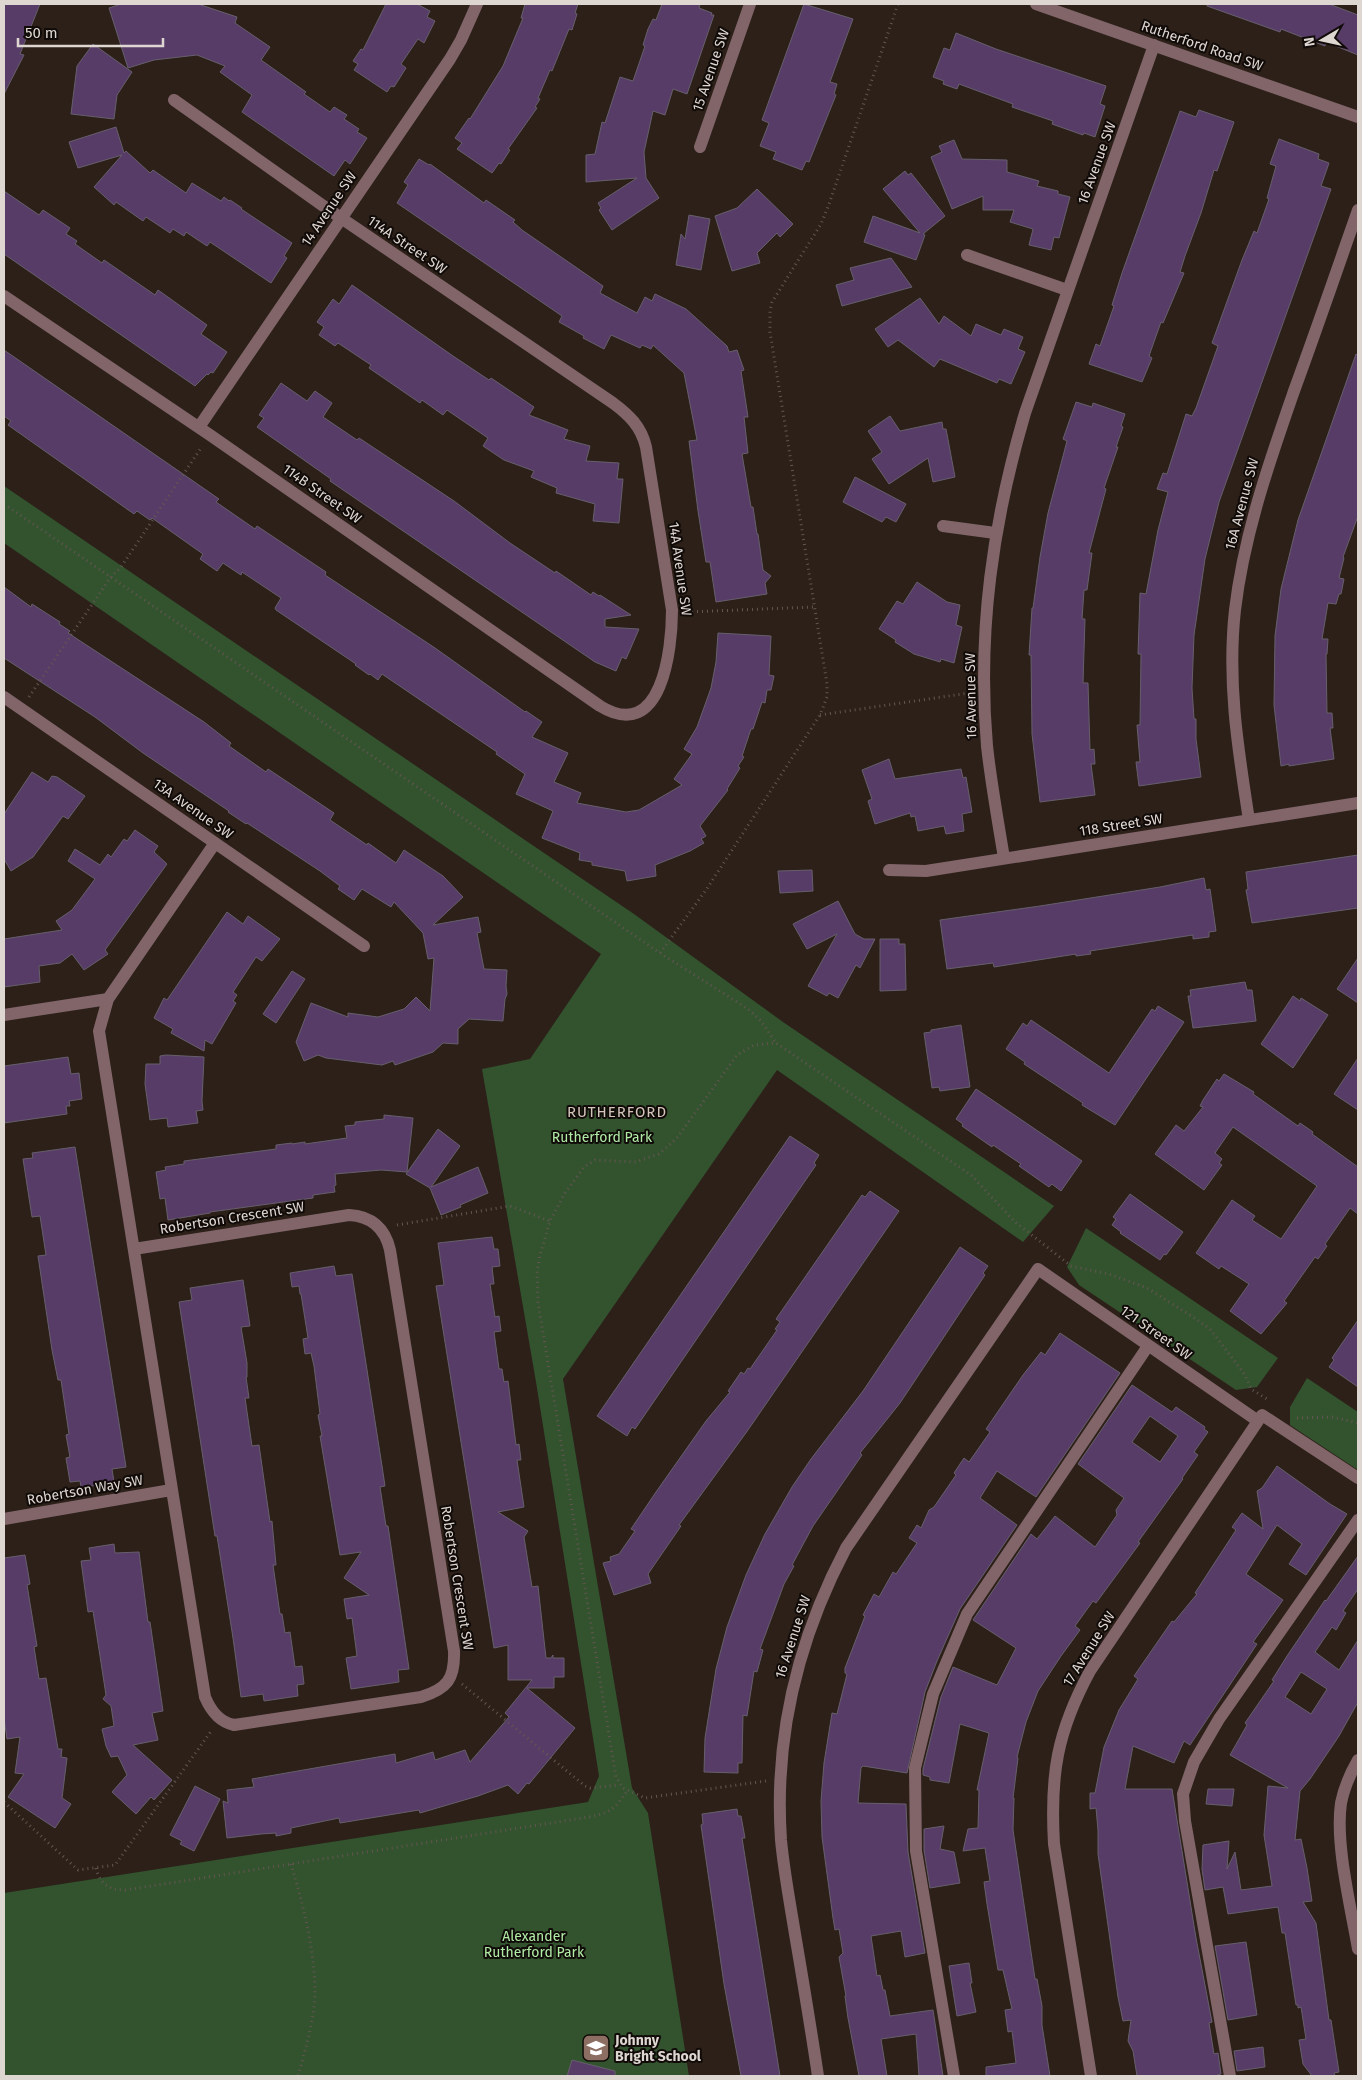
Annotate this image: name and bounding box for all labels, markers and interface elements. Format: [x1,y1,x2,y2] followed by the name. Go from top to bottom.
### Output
[18,15,162,47] scale bar
[1297,15,1347,65] north arrow
[1139,17,1266,75] street label: Rutherford Road SW
[25,24,58,42] text: 50 m
[689,26,733,113] street label: 15 Avenue SW
[1301,36,1319,48] text: N
[1074,119,1120,207] street label: 16 Avenue SW
[298,168,360,250] street label: 14 Avenue SW
[364,212,450,278] street label: 114A Street SW
[1222,456,1263,552] street label: 16A Avenue SW
[279,461,365,528] street label: 114B Street SW
[665,521,695,617] street label: 14A Avenue SW
[962,652,980,739] street label: 16 Avenue SW
[150,775,237,843] street label: 13A Avenue SW
[1078,810,1164,840] street label: 118 Street SW
[567,1103,667,1121] district label: RUTHERFORD
[552,1129,653,1146] park label: Rutherford Park
[158,1198,306,1238] street label: Robertson Crescent SW
[1117,1302,1195,1364] street label: 121 Street SW
[26,1471,145,1509] street label: Robertson Way SW
[437,1504,477,1652] street label: Robertson Crescent SW
[772,1593,815,1681] street label: 16 Avenue SW
[1059,1608,1119,1690] street label: 17 Avenue SW
[484,1928,585,1961] park label: Alexander Rutherford Park
[614,2032,702,2065] place label: Johnny Bright School
[581,2033,611,2063] school or university icon: Johnny Bright School

